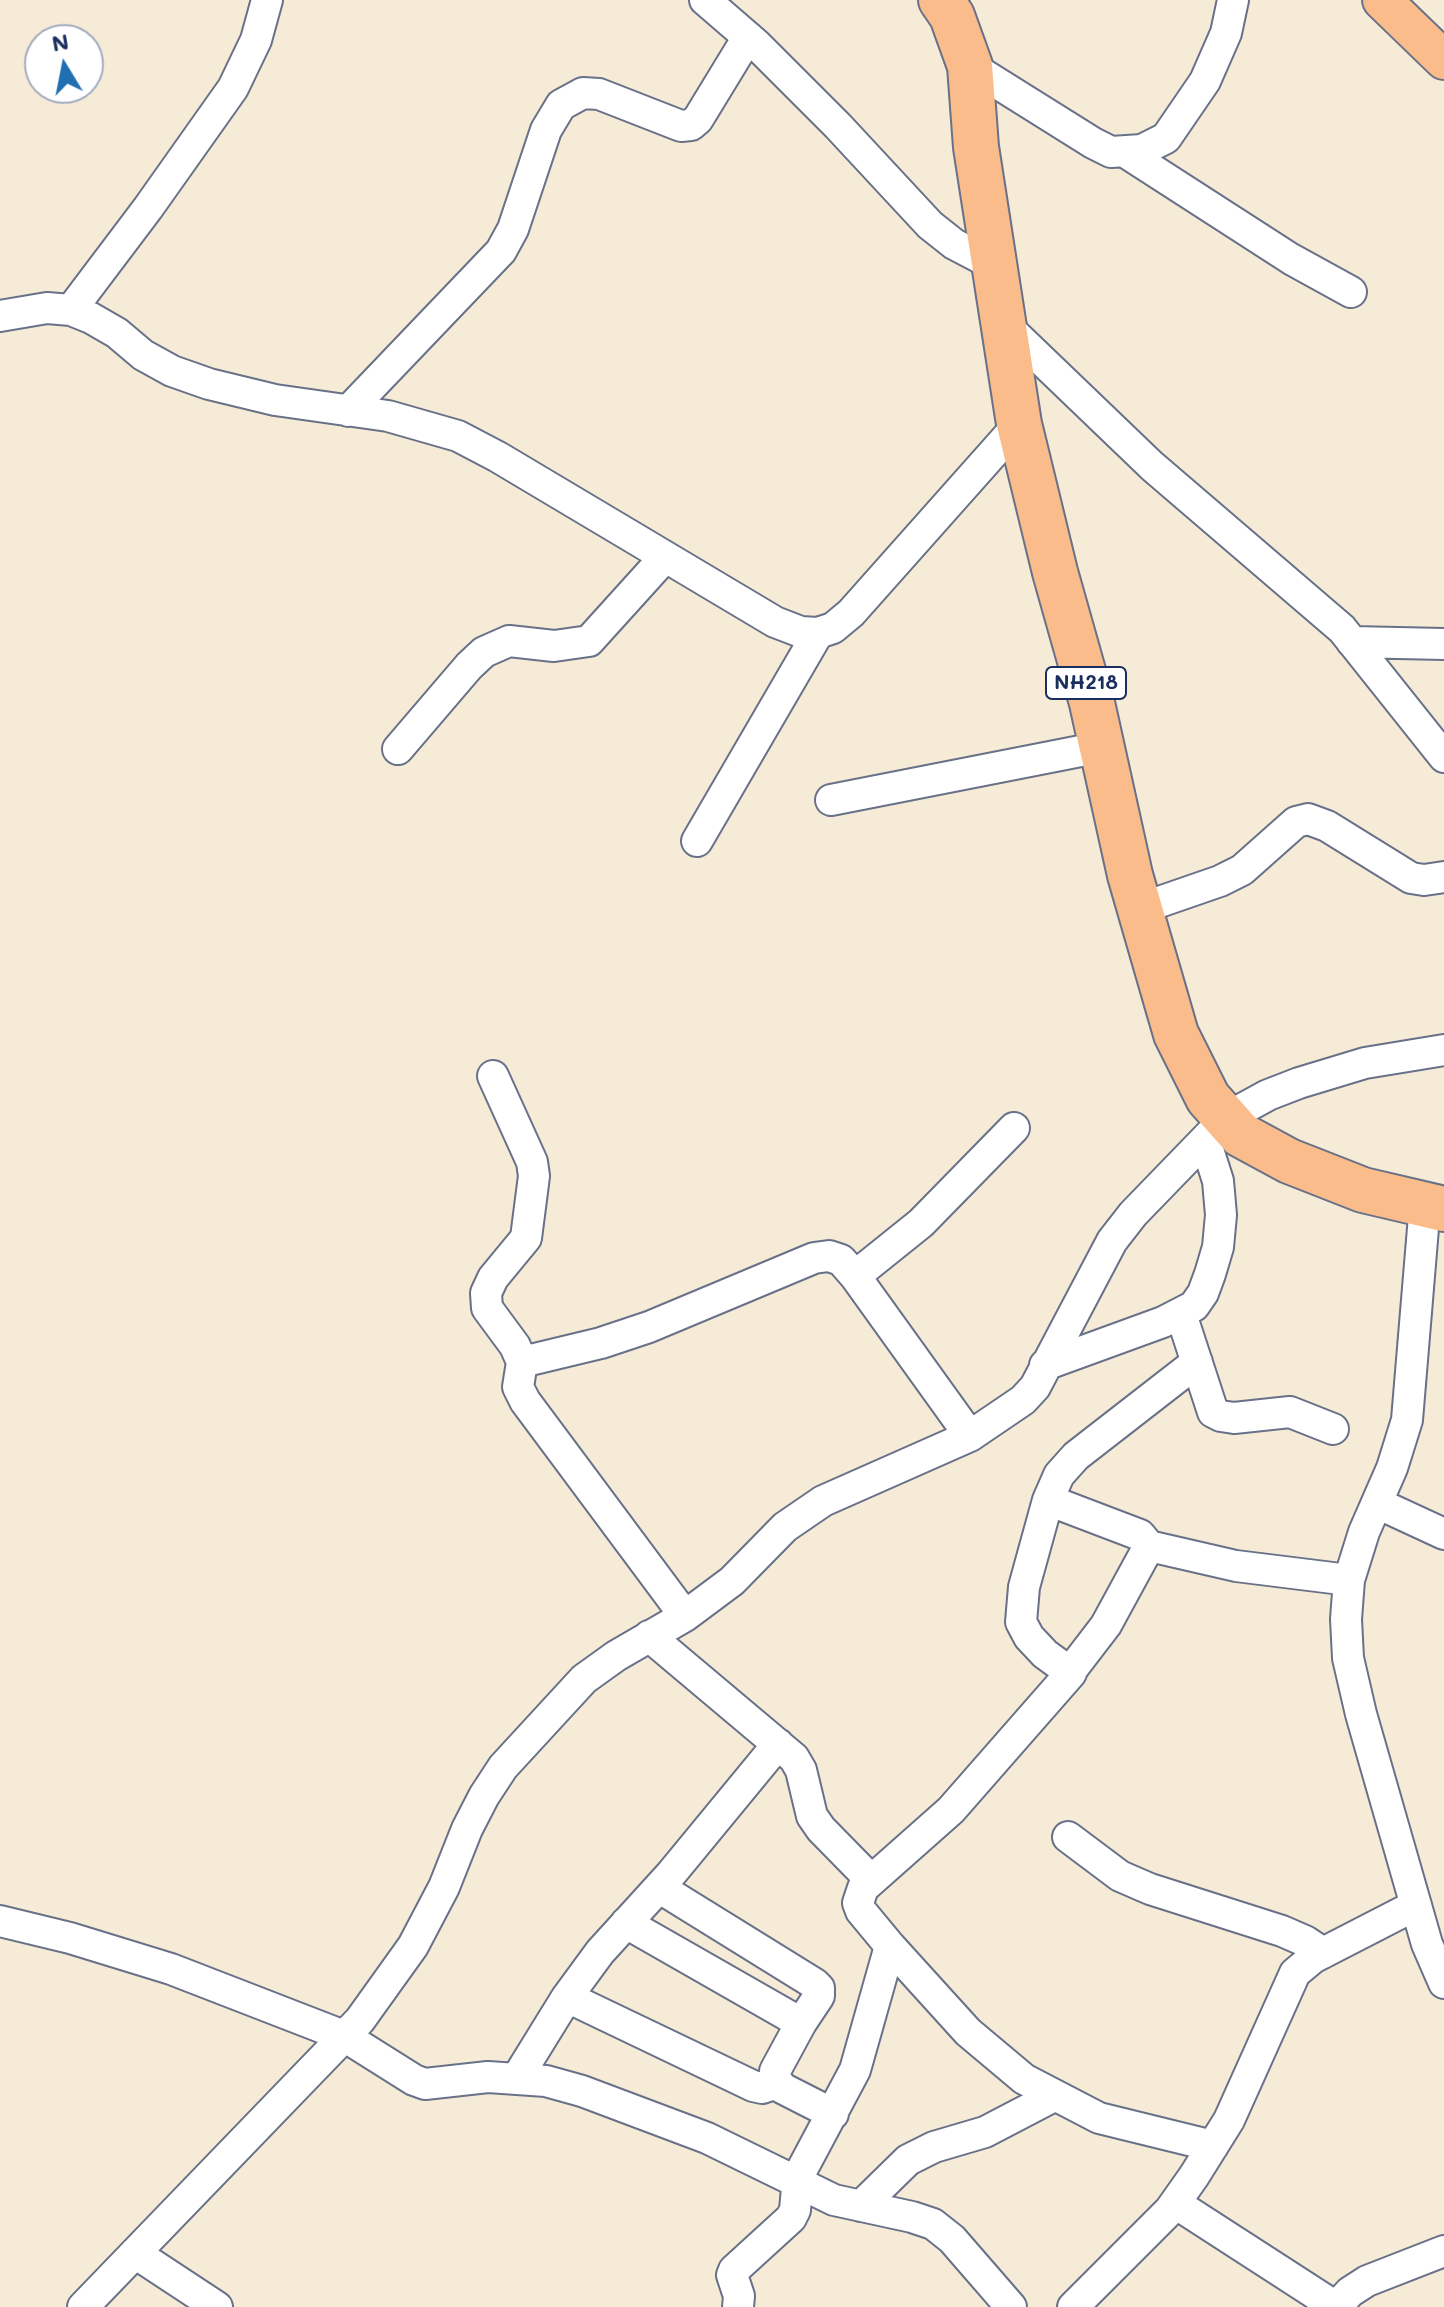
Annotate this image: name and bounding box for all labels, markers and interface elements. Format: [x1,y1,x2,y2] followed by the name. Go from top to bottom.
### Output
[24,24,104,104] north arrow
[49,26,71,58] text: N
[1046,667,1126,699] road number: NH218

